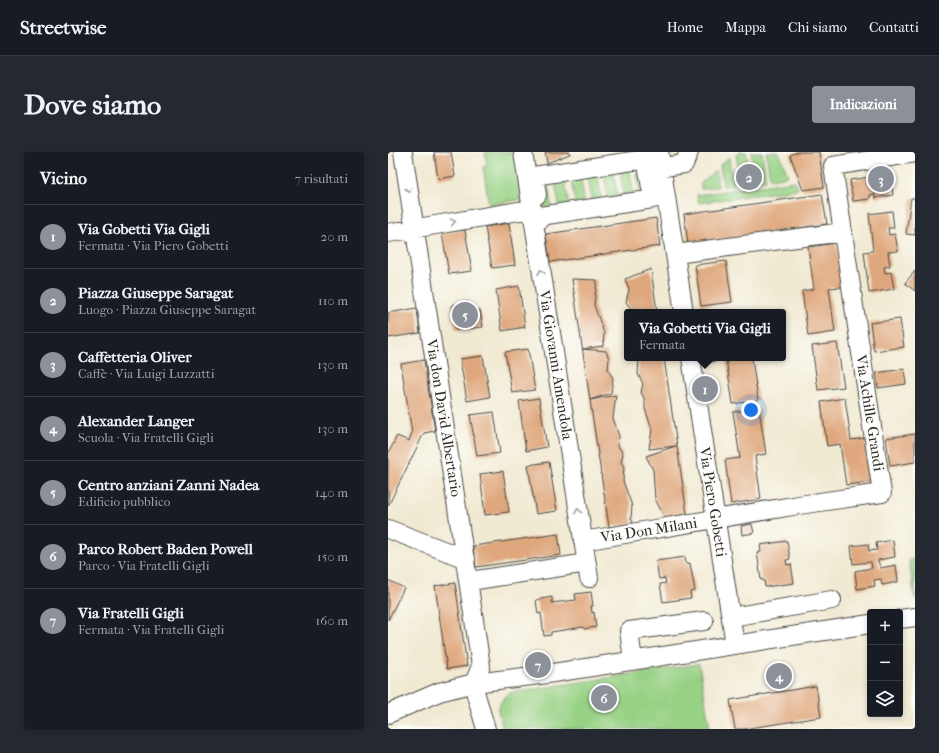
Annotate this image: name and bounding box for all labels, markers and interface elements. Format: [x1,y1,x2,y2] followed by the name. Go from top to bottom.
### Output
[20,17,106,39] text: Streetwise
[667,19,703,36] text: Home
[725,19,766,36] text: Mappa
[788,19,847,36] text: Chi siamo
[869,19,919,36] text: Contatti
[812,86,915,123] button: Indicazioni
[24,88,161,121] text: Dove siamo
[736,162,762,192] pin: 2
[868,164,894,194] pin: 3
[40,168,87,188] text: Vicino
[295,171,348,186] text: 7 risultati
[404,187,413,194] one-way arrow
[450,219,456,227] one-way arrow
[78,220,210,238] text: Via Gobetti Via Gigli
[51,229,55,244] text: 1
[321,229,348,244] text: 20 m
[78,238,229,253] text: Fermata · Via Piero Gobetti
[537,269,546,275] one-way arrow
[78,284,233,302] text: Piazza Giuseppe Saragat
[535,288,577,442] street label: Via Giovanni Amendola
[50,293,56,308] text: 2
[318,293,348,308] text: 110 m
[452,300,478,330] pin: 5
[78,302,256,317] text: Luogo · Piazza Giuseppe Saragat
[624,309,786,361] popup
[639,319,771,337] text: Via Gobetti Via Gigli
[422,337,465,498] street label: Via don David Albertario
[639,337,685,352] text: Fermata
[78,348,192,366] text: Caffetteria Oliver
[852,353,888,473] street label: Via Achille Grandi
[50,357,56,372] text: 3
[317,357,348,372] text: 130 m
[78,366,215,381] text: Caffè · Via Luigi Luzzatti
[692,374,718,404] pin: 1
[741,400,761,420] your location
[78,412,194,430] text: Alexander Langer
[49,421,57,436] text: 4
[317,421,348,436] text: 130 m
[78,430,214,445] text: Scuola · Via Fratelli Gigli
[695,445,731,559] street label: Via Piero Gobetti
[78,476,259,494] text: Centro anziani Zanni Nadea
[50,485,56,500] text: 5
[315,485,348,500] text: 140 m
[78,494,170,509] text: Edificio pubblico
[575,508,583,514] one-way arrow
[598,513,699,547] street label: Via Don Milani
[78,540,253,558] text: Parco Robert Baden Powell
[49,549,57,564] text: 6
[317,549,348,564] text: 150 m
[78,558,210,573] text: Parco · Via Fratelli Gigli
[78,604,184,622] text: Via Fratelli Gigli
[867,609,903,717] map controls
[867,609,903,645] button: +
[50,613,56,628] text: 7
[316,613,348,628] text: 160 m
[78,622,224,637] text: Fermata · Via Fratelli Gigli
[867,645,903,681] button: −
[525,650,551,680] pin: 7
[766,661,792,691] pin: 4
[867,681,903,717] button: layers
[591,683,617,713] pin: 6

